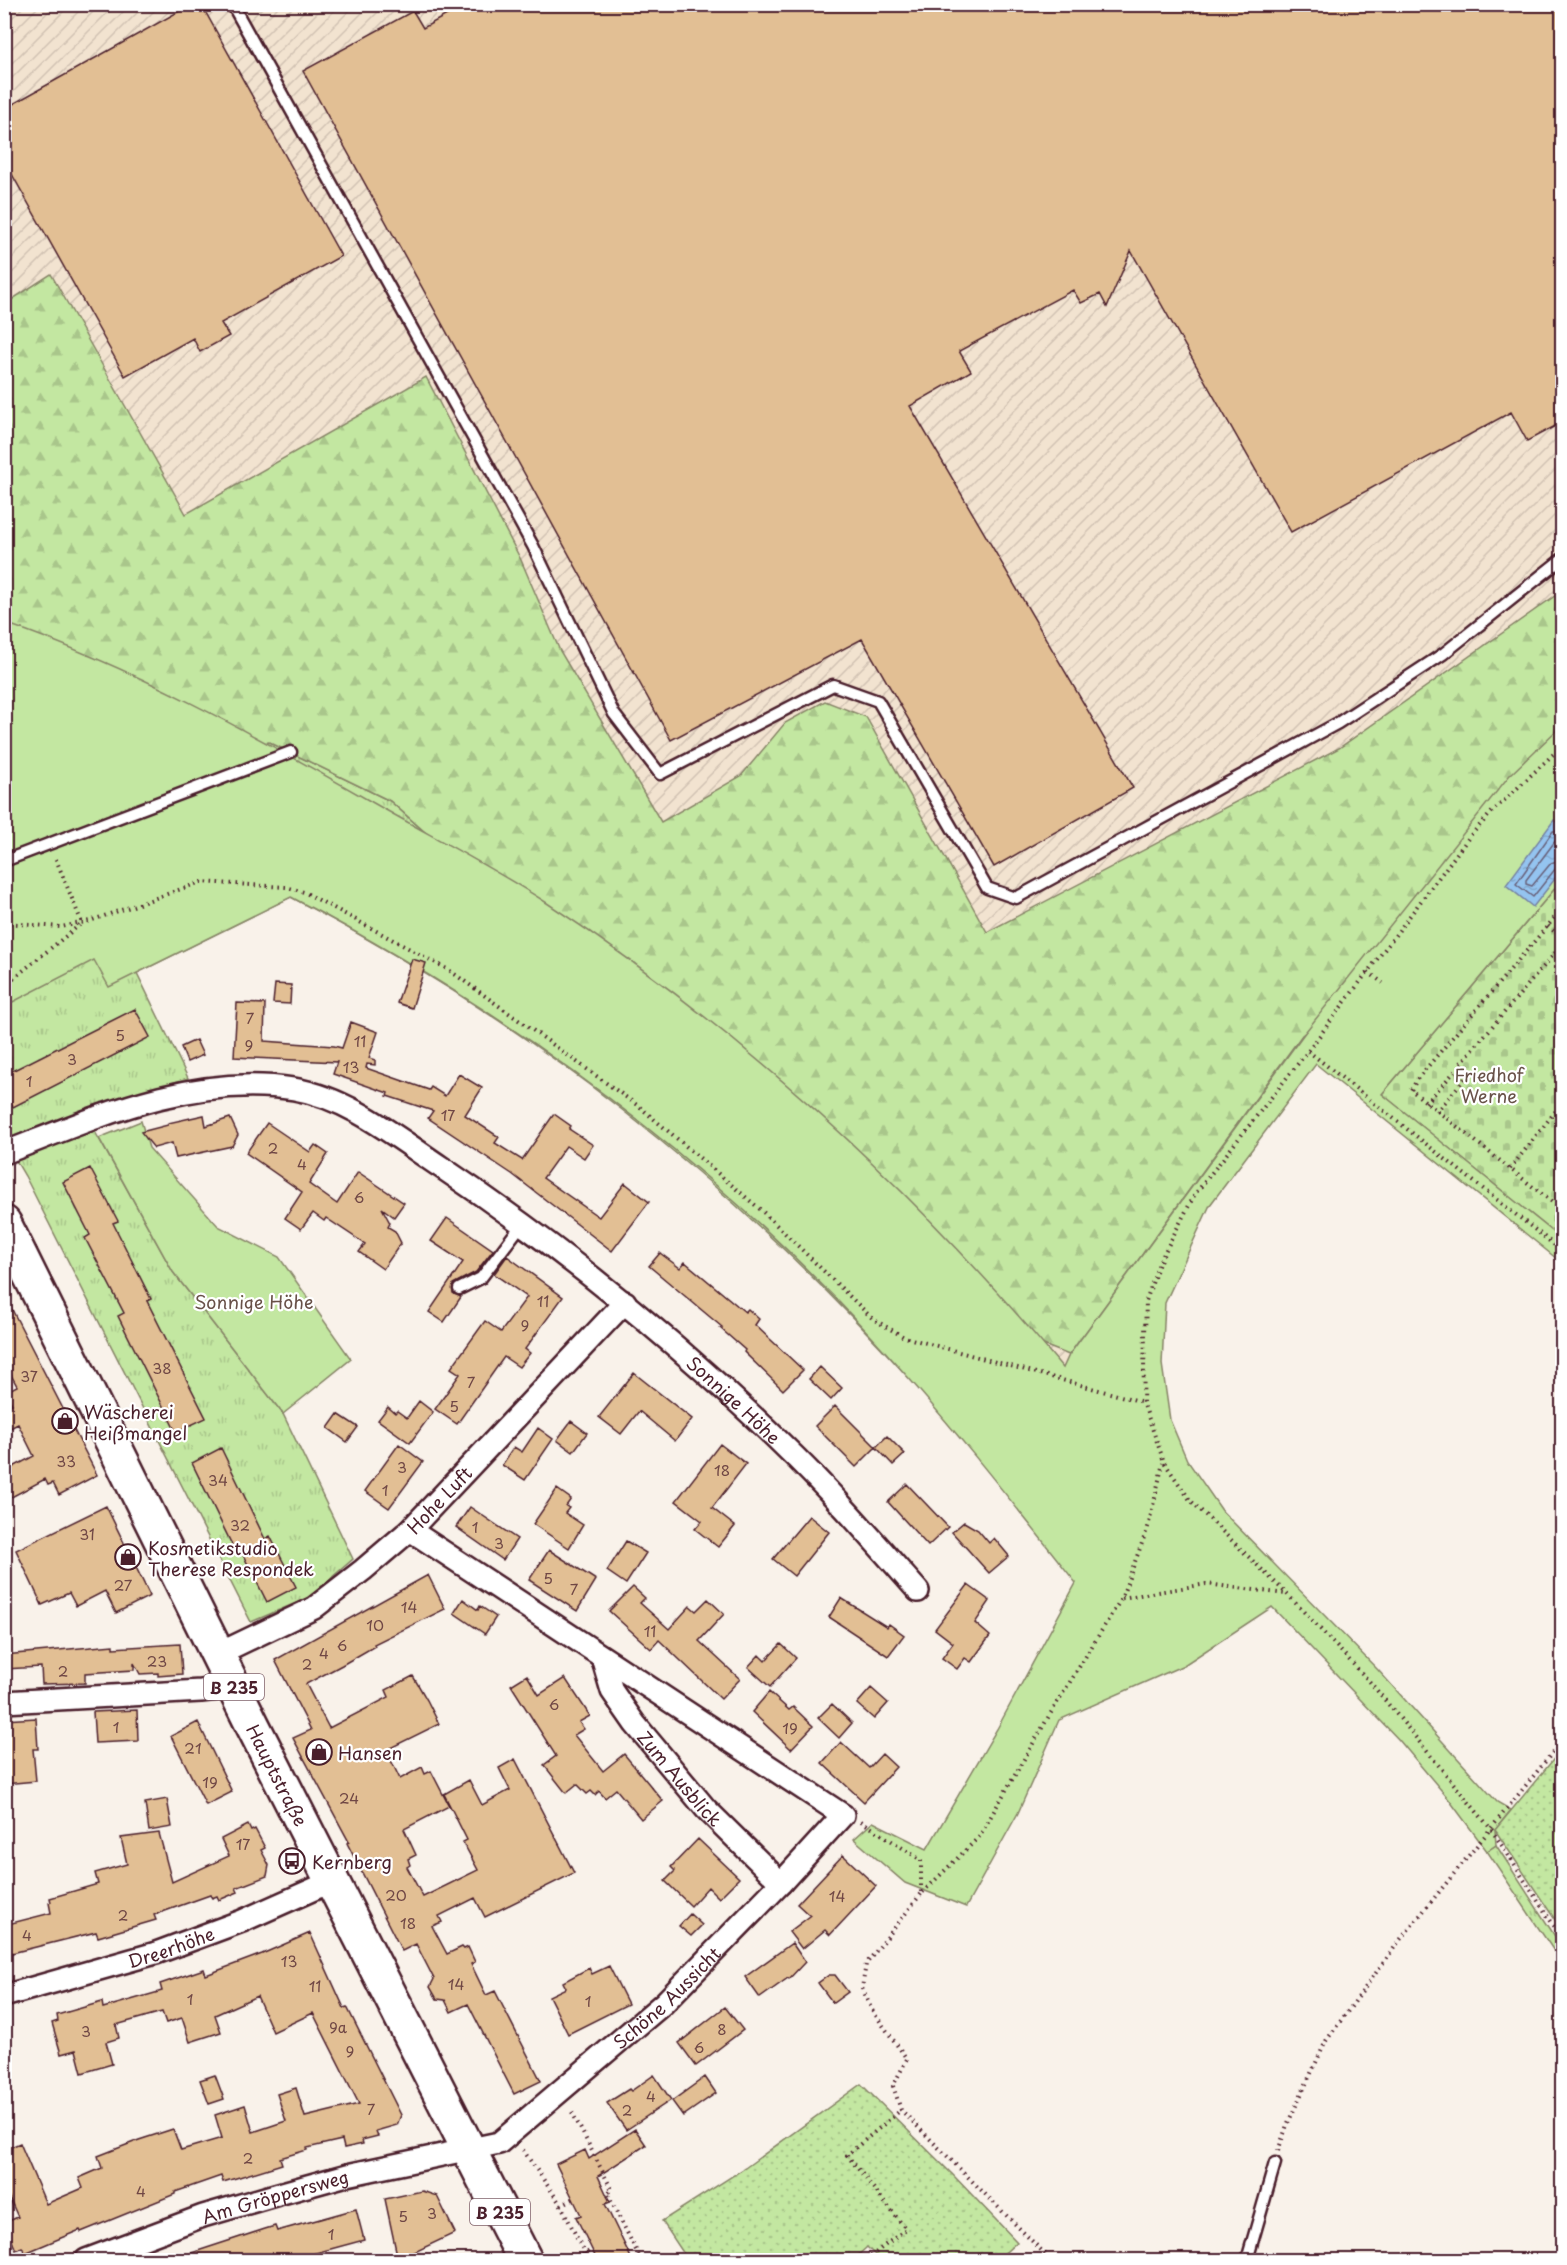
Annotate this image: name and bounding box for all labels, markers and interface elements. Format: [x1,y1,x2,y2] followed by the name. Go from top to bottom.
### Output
[246,1006,255,1029] house number: 7
[115,1023,125,1046] house number: 5
[354,1029,366,1052] house number: 11
[245,1033,253,1056] house number: 9
[67,1047,77,1070] house number: 3
[343,1055,359,1078] house number: 13
[1454,1061,1526,1109] park label: Friedhof Werne
[26,1069,32,1092] house number: 1
[441,1103,455,1126] house number: 17
[268,1136,278,1159] house number: 2
[297,1152,307,1175] house number: 4
[354,1185,364,1208] house number: 6
[194,1288,314,1315] park label: Sonnige Höhe
[537,1289,549,1312] house number: 11
[521,1313,529,1336] house number: 9
[681,1349,787,1450] street label: Sonnige Höhe
[152,1356,172,1379] house number: 38
[20,1364,38,1387] house number: 37
[467,1370,476,1393] house number: 7
[449,1394,459,1417] house number: 5
[84,1398,187,1446] place label: Wäscherei Heißmangel
[50,1406,80,1436] shop icon: Wäscherei Heißmangel
[56,1449,76,1472] house number: 33
[397,1455,407,1478] house number: 3
[714,1458,730,1481] house number: 18
[400,1460,478,1540] street label: Hohe Luft
[208,1468,228,1491] house number: 34
[382,1478,388,1501] house number: 1
[230,1513,250,1536] house number: 32
[472,1515,478,1538] house number: 1
[79,1522,95,1545] house number: 31
[494,1531,504,1554] house number: 3
[148,1534,314,1582] place label: Kosmetikstudio Therese Respondek
[113,1542,143,1572] shop icon: Kosmetikstudio Therese Respondek
[543,1566,553,1589] house number: 5
[114,1573,133,1596] house number: 27
[570,1577,579,1600] house number: 7
[401,1595,417,1618] house number: 14
[366,1613,384,1636] house number: 10
[644,1619,656,1642] house number: 11
[337,1633,347,1656] house number: 6
[319,1641,329,1664] house number: 4
[147,1649,167,1672] house number: 23
[302,1652,312,1675] house number: 2
[58,1659,68,1682] house number: 2
[204,1674,264,1700] road number: B 235
[549,1692,559,1715] house number: 6
[113,1715,119,1738] house number: 1
[782,1716,798,1739] house number: 19
[240,1719,315,1831] street label: Hauptstraße
[632,1724,729,1832] street label: Zum Ausblick
[184,1736,202,1759] house number: 21
[304,1737,334,1767] shop icon: Hansen
[338,1739,402,1766] place label: Hansen
[202,1770,218,1793] house number: 19
[339,1786,359,1809] house number: 24
[236,1832,250,1855] house number: 17
[277,1846,307,1876] bus stop icon: Kernberg
[312,1848,392,1875] place label: Kernberg
[385,1883,407,1906] house number: 20
[829,1884,845,1907] house number: 14
[118,1903,128,1926] house number: 2
[400,1911,416,1934] house number: 18
[124,1919,218,1974] street label: Dreerhöhe
[22,1923,32,1946] house number: 4
[606,1939,726,2055] street label: Schöne Aussicht
[281,1949,297,1972] house number: 13
[448,1972,464,1995] house number: 14
[309,1974,321,1997] house number: 11
[187,1987,193,2010] house number: 1
[585,1989,591,2012] house number: 1
[329,2015,348,2038] house number: 9a
[717,2017,727,2040] house number: 8
[81,2019,91,2042] house number: 3
[694,2035,704,2058] house number: 6
[346,2039,354,2062] house number: 9
[646,2084,656,2107] house number: 4
[367,2097,376,2120] house number: 7
[622,2098,632,2121] house number: 2
[243,2146,253,2169] house number: 2
[199,2162,352,2229] street label: Am Gröppersweg
[136,2179,146,2202] house number: 4
[470,2199,530,2225] road number: B 235
[427,2201,437,2224] house number: 3
[398,2204,408,2227] house number: 5
[328,2222,334,2245] house number: 1

